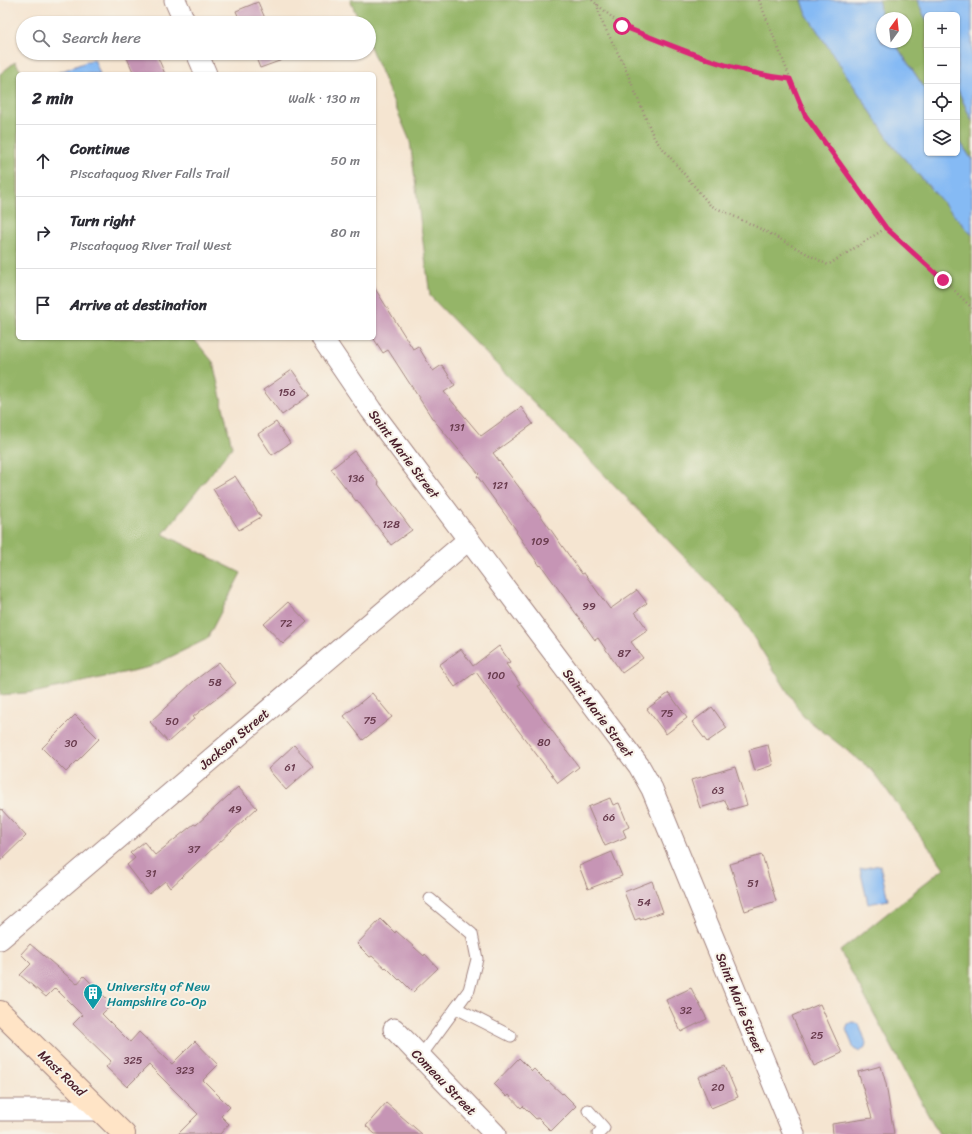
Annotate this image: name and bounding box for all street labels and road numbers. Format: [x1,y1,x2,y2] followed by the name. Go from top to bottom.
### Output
[363,404,446,504] street label: Saint Marie Street
[557,663,640,763] street label: Saint Marie Street
[193,702,275,776] street label: Jackson Street
[709,949,771,1058] street label: Saint Marie Street
[406,1043,482,1121] street label: Comeau Street
[32,1044,92,1103] street label: Mast Road

